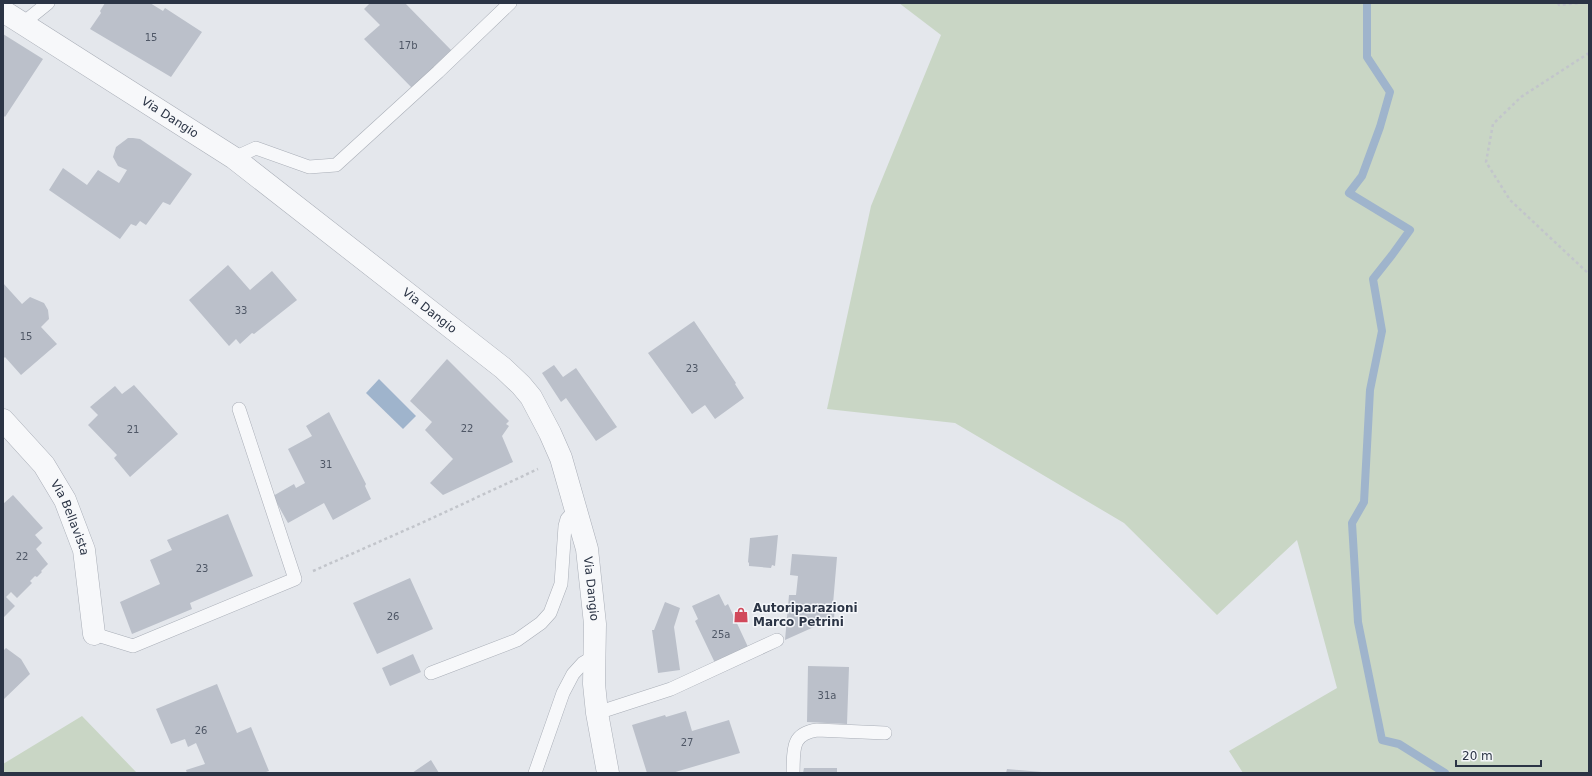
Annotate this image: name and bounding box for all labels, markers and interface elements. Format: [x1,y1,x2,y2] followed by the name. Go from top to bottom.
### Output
[145,32,157,43] house number: 15
[398,40,418,51] house number: 17b
[139,94,201,141] street label: Via Dangio
[400,285,460,336] street label: Via Dangio
[235,305,247,316] house number: 33
[20,331,32,342] house number: 15
[686,363,698,374] house number: 23
[461,423,473,434] house number: 22
[127,424,139,435] house number: 21
[320,459,332,470] house number: 31
[48,477,92,556] street label: Via Bellavista
[16,551,28,562] house number: 22
[581,556,602,622] street label: Via Dangio
[196,563,208,574] house number: 23
[753,601,858,629] place label: Autoriparazioni Marco Petrini
[732,606,750,624] shop icon: Autoriparazioni Marco Petrini
[387,611,399,622] house number: 26
[712,629,730,640] house number: 25a
[818,690,836,701] house number: 31a
[195,725,207,736] house number: 26
[681,737,693,748] house number: 27
[1456,742,1541,768] scale bar
[1462,749,1493,763] text: 20 m

